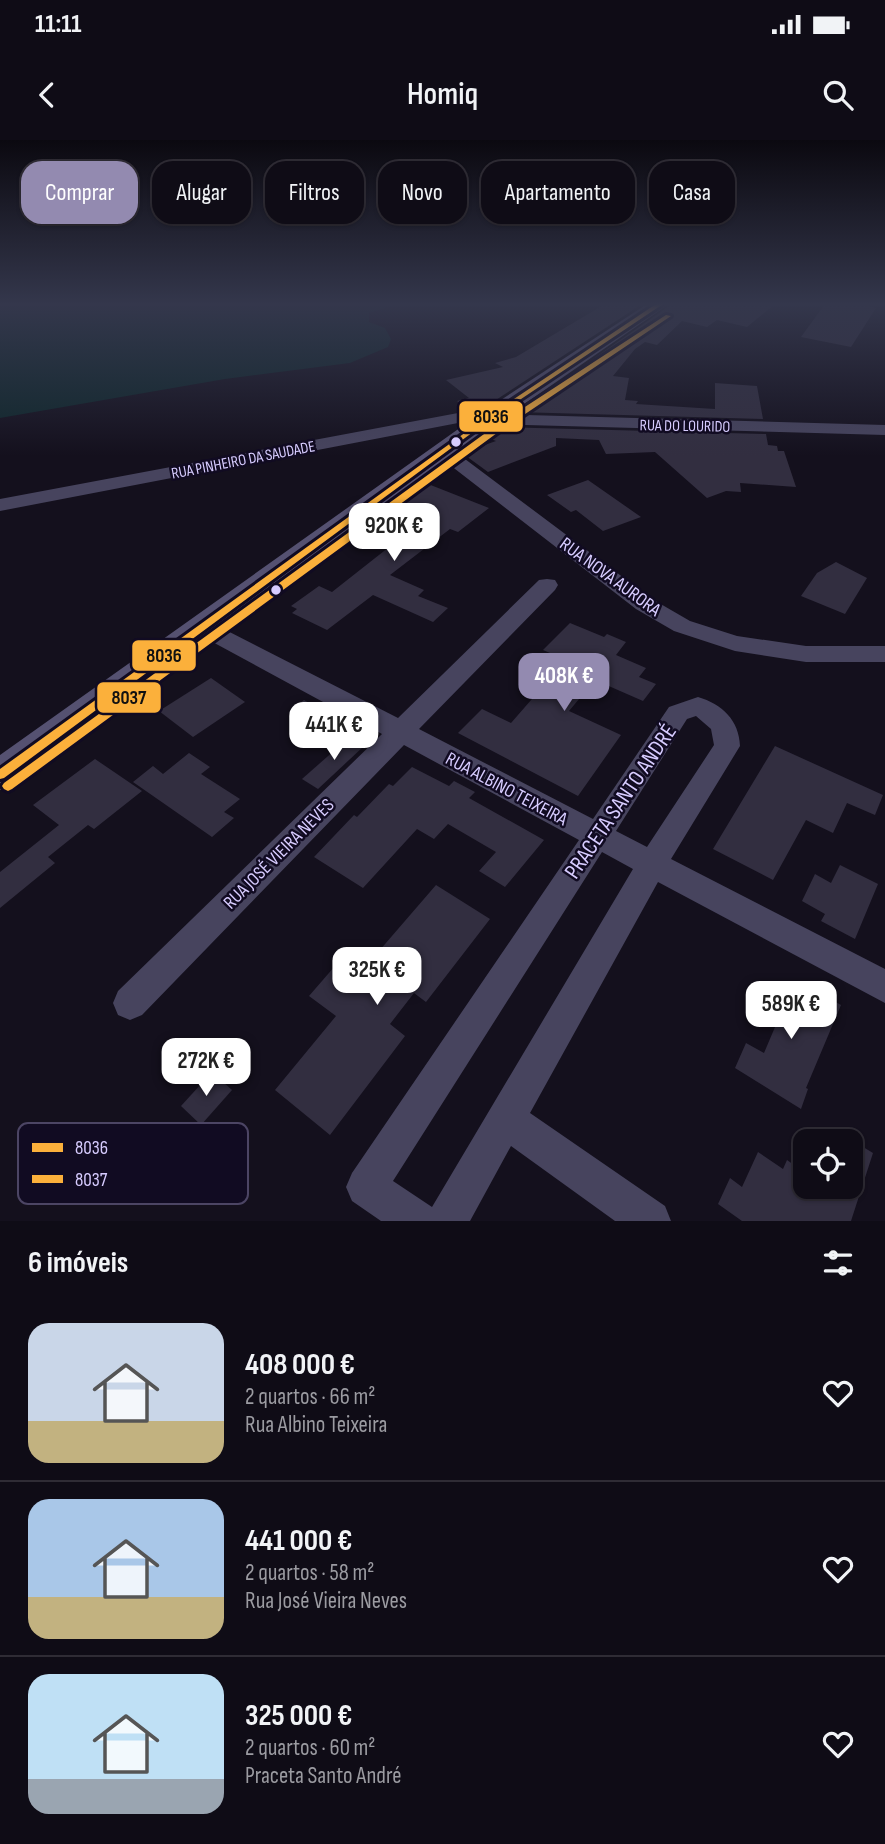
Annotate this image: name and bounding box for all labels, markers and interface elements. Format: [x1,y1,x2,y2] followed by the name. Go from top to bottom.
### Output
[35,9,82,40] text: 11:11
[407,75,478,114] text: Homiq
[28,76,66,114] icon: back
[819,76,857,114] icon: search
[21,161,138,224] chip: Comprar
[152,161,251,224] chip: Alugar
[265,161,364,224] chip: Filtros
[378,161,467,224] chip: Novo
[481,161,635,224] chip: Apartamento
[649,161,735,224] chip: Casa
[458,400,524,433] line badge: 8036
[473,406,509,429] text: 8036
[639,416,731,437] street label: RUA DO LOURIDO
[449,435,463,449] unlabelled marker
[170,437,317,484] street label: RUA PINHEIRO DA SAUDADE
[337,504,451,563] pin: 920K €
[365,512,423,540] text: 920K €
[555,533,666,622] street label: RUA NOVA AURORA
[269,583,283,597] unlabelled marker
[131,639,197,672] line badge: 8036
[146,645,182,668] text: 8036
[507,654,621,713] pin: 408K €
[534,662,594,690] text: 408K €
[96,681,162,714] line badge: 8037
[112,687,147,710] text: 8037
[277,702,391,762] pin: 441K €
[305,711,363,739] text: 441K €
[559,719,683,884] street label: PRACETA SANTO ANDRÉ
[442,748,572,831] street label: RUA ALBINO TEIXEIRA
[219,794,339,914] street label: RUA JOSÉ VIEIRA NEVES
[320,948,434,1007] pin: 325K €
[348,956,406,984] text: 325K €
[734,982,848,1041] pin: 589K €
[762,990,820,1018] text: 589K €
[149,1038,263,1098] pin: 272K €
[178,1047,234,1075] text: 272K €
[18,1123,248,1204] legend
[793,1129,863,1199] map controls
[793,1129,863,1199] button: locate
[75,1137,108,1160] text: 8036
[75,1169,108,1192] text: 8037
[819,1244,857,1282] icon: filters
[28,1245,128,1281] text: 6 imóveis
[245,1347,355,1383] text: 408 000 €
[84,1351,168,1435] icon: home
[819,1374,857,1412] icon: heart
[245,1383,375,1411] text: 2 quartos · 66 m²
[245,1411,387,1439] text: Rua Albino Teixeira
[245,1523,352,1559] text: 441 000 €
[84,1527,168,1611] icon: home
[819,1550,857,1588] icon: heart
[245,1559,374,1587] text: 2 quartos · 58 m²
[245,1587,407,1615] text: Rua José Vieira Neves
[245,1698,352,1734] text: 325 000 €
[84,1702,168,1786] icon: home
[819,1725,857,1763] icon: heart
[245,1734,375,1762] text: 2 quartos · 60 m²
[245,1762,401,1790] text: Praceta Santo André

